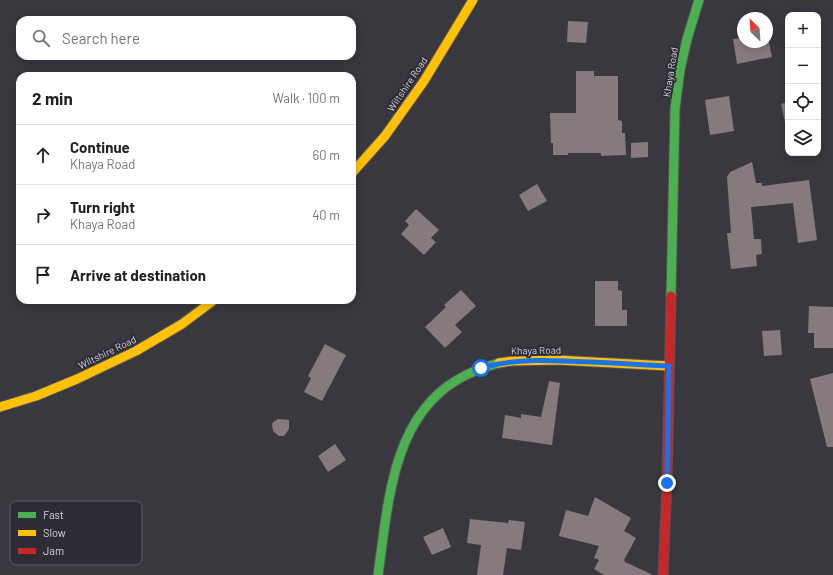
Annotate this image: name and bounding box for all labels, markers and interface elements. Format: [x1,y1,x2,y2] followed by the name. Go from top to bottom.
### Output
[737,12,773,48] north arrow
[785,12,821,156] map controls
[785,12,821,48] button: +
[16,16,356,60] search box
[30,27,52,49] icon: search
[62,29,140,47] text: Search here
[660,46,680,98] street label: Khaya Road
[785,48,821,84] button: −
[384,55,430,113] street label: Wiltshire Road
[785,84,821,120] button: locate
[32,88,73,108] text: 2 min
[273,90,340,106] text: Walk · 100 m
[785,120,821,156] button: layers
[70,138,130,156] text: Continue
[32,144,54,166] icon: ahead
[313,147,340,163] text: 60 m
[70,156,135,172] text: Khaya Road
[70,198,135,216] text: Turn right
[32,204,54,226] icon: right
[312,207,340,223] text: 40 m
[70,216,135,232] text: Khaya Road
[32,264,54,286] icon: arrive
[70,266,206,284] text: Arrive at destination
[76,333,138,371] street label: Wiltshire Road
[511,344,561,356] street label: Khaya Road
[472,359,490,377] route start
[658,474,676,492] route end
[10,501,142,565] legend
[43,508,64,521] text: Fast
[43,526,66,539] text: Slow
[43,544,64,557] text: Jam

